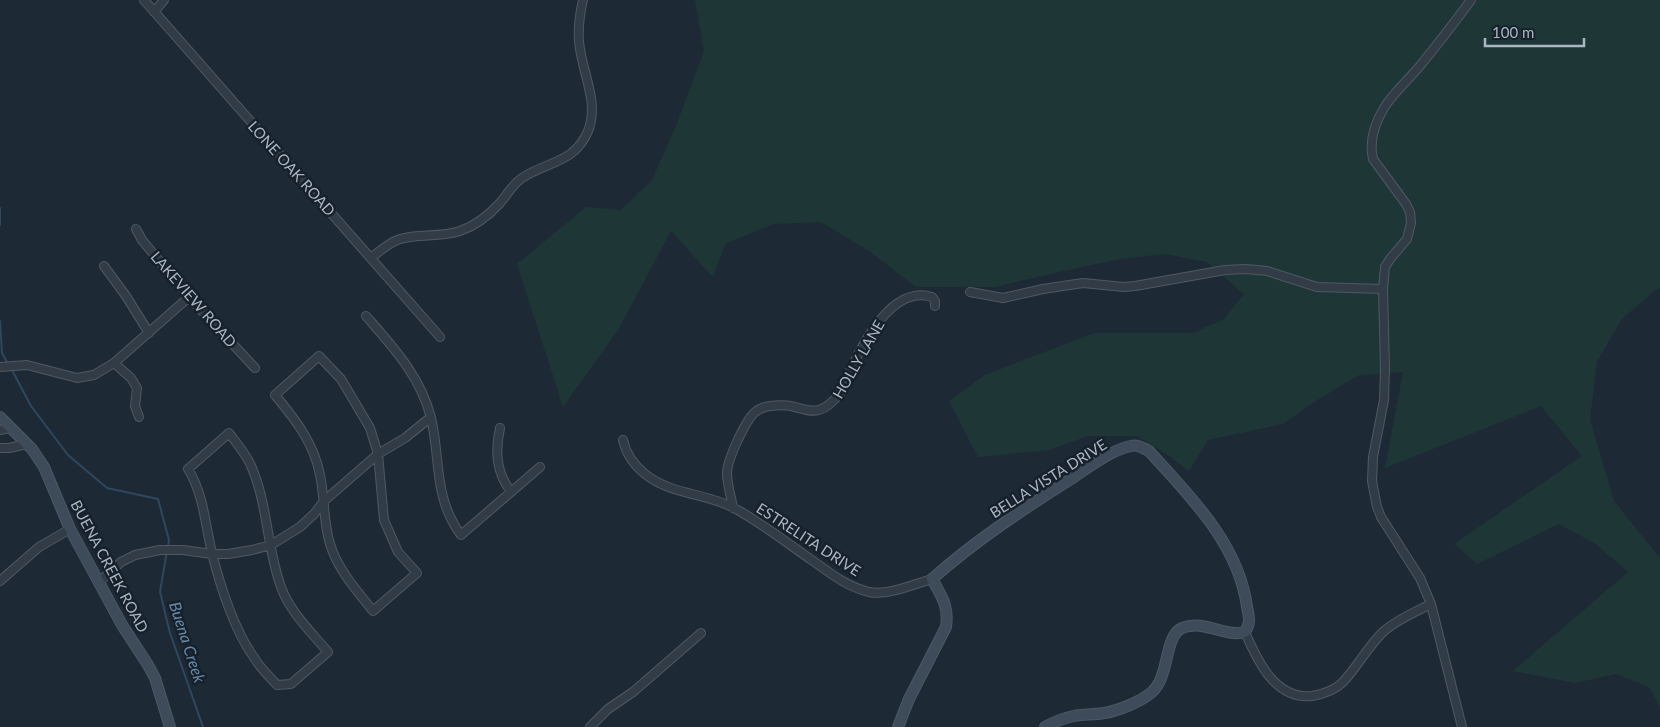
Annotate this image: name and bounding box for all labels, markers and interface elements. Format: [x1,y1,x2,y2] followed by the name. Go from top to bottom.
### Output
[1485,15,1584,47] scale bar
[1492,23,1534,41] text: 100 m
[245,117,339,219] street label: LONE OAK ROAD
[147,247,241,351] street label: LAKEVIEW ROAD
[828,316,888,402] street label: HOLLY LANE
[986,435,1110,521] street label: BELLA VISTA DRIVE
[67,497,153,635] street label: BUENA CREEK ROAD
[753,499,865,579] street label: ESTRELITA DRIVE
[166,599,210,685] water label: Buena Creek

